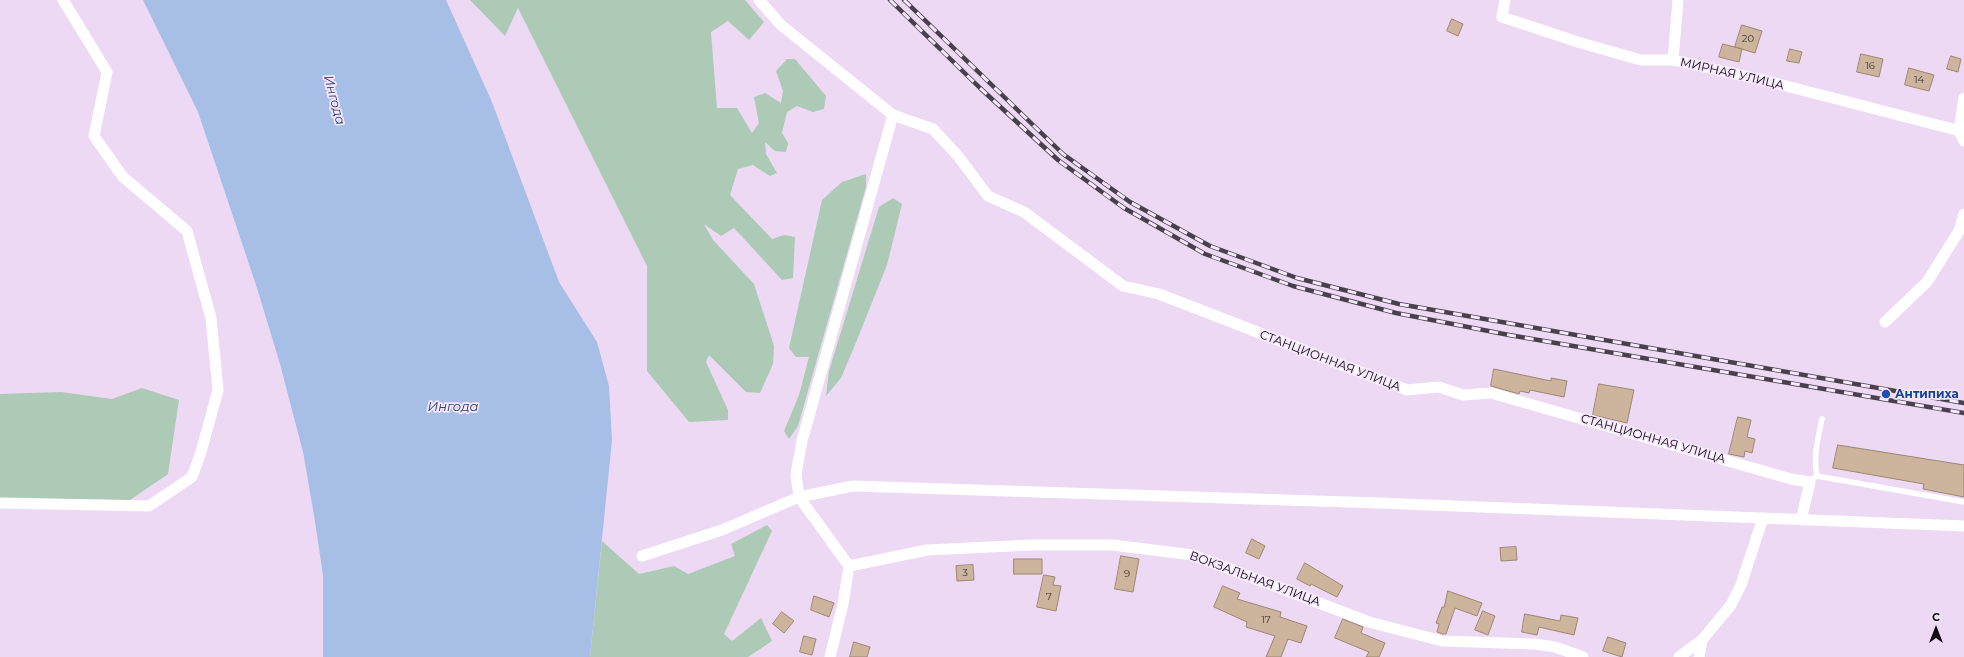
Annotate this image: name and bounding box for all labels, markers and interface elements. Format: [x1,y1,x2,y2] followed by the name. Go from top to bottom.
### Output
[1742,33,1754,45] house number: 20
[1679,55,1785,93] street label: МИРНАЯ УЛИЦА
[1865,60,1875,72] house number: 16
[320,73,348,127] water label: Ингода
[1914,74,1924,86] house number: 14
[1257,327,1403,395] street label: СТАНЦИОННАЯ УЛИЦА
[1895,387,1959,401] place label: Антипиха
[1880,388,1892,400] marker: Антипиха
[428,399,478,415] water label: Ингода
[1579,411,1727,467] street label: СТАНЦИОННАЯ УЛИЦА
[1188,549,1322,609] street label: ВОКЗАЛЬНАЯ УЛИЦА
[962,567,968,579] house number: 3
[1124,568,1130,580] house number: 9
[1046,591,1052,603] house number: 7
[1916,609,1956,649] north arrow
[1932,610,1940,624] text: С
[1261,614,1271,626] house number: 17

